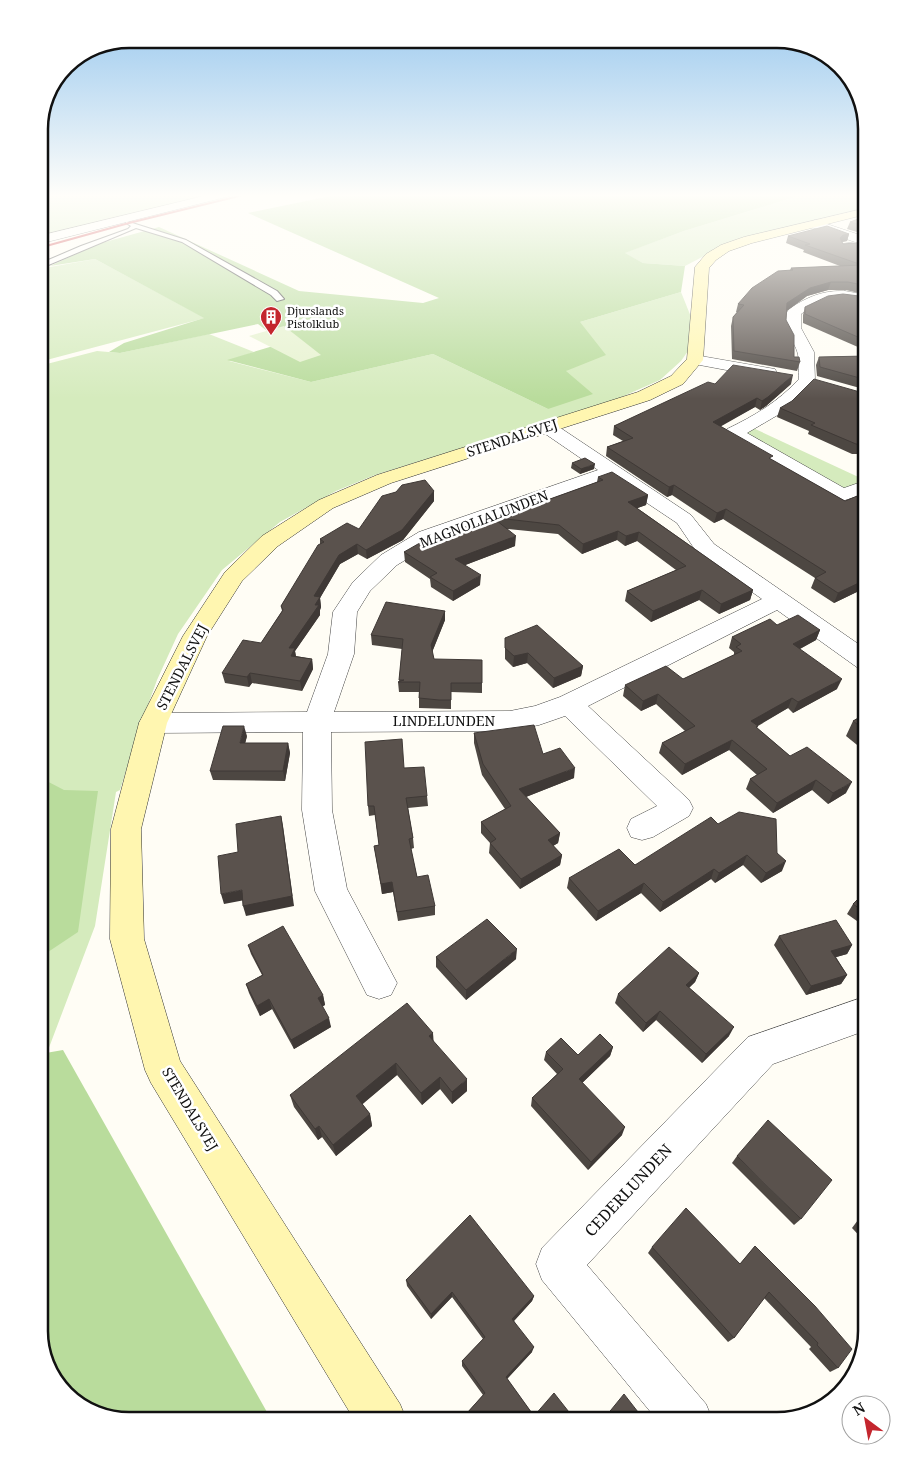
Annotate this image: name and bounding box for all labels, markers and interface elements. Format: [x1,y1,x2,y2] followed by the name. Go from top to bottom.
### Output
[287,303,344,331] place label: Djurslands Pistolklub
[259,305,283,336] building icon: Djurslands Pistolklub
[464,414,560,461] street label: STENDALSVEJ
[417,485,551,552] street label: MAGNOLIALUNDEN
[152,620,211,713] street label: STENDALSVEJ
[393,711,496,730] street label: LINDELUNDEN
[158,1063,223,1154] street label: STENDALSVEJ
[579,1139,677,1241] street label: CEDERLUNDEN
[841,1395,891,1445] north arrow
[849,1398,869,1420] text: N

